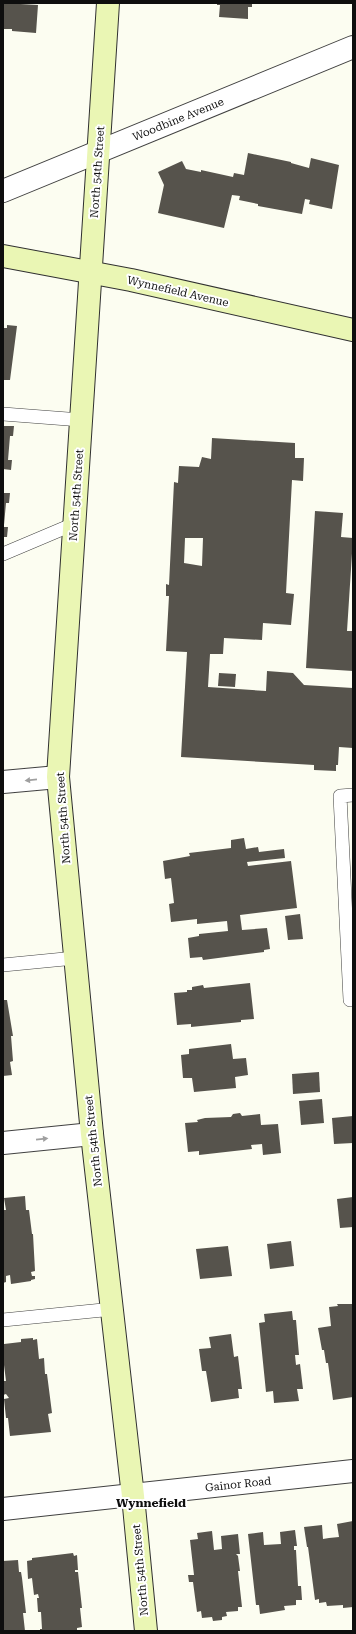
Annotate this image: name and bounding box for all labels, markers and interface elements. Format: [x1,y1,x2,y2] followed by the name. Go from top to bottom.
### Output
[131,95,226,144] street label: Woodbine Avenue
[88,126,107,218] street label: North 54th Street
[126,273,230,309] street label: Wynnefield Avenue
[67,449,86,541] street label: North 54th Street
[54,772,73,864] street label: North 54th Street
[25,776,37,783] one-way arrow
[82,1095,105,1187] street label: North 54th Street
[36,1135,48,1142] one-way arrow
[204,1475,272,1494] street label: Gainor Road
[116,1496,186,1510] district label: Wynnefield
[130,1524,151,1616] street label: North 54th Street

